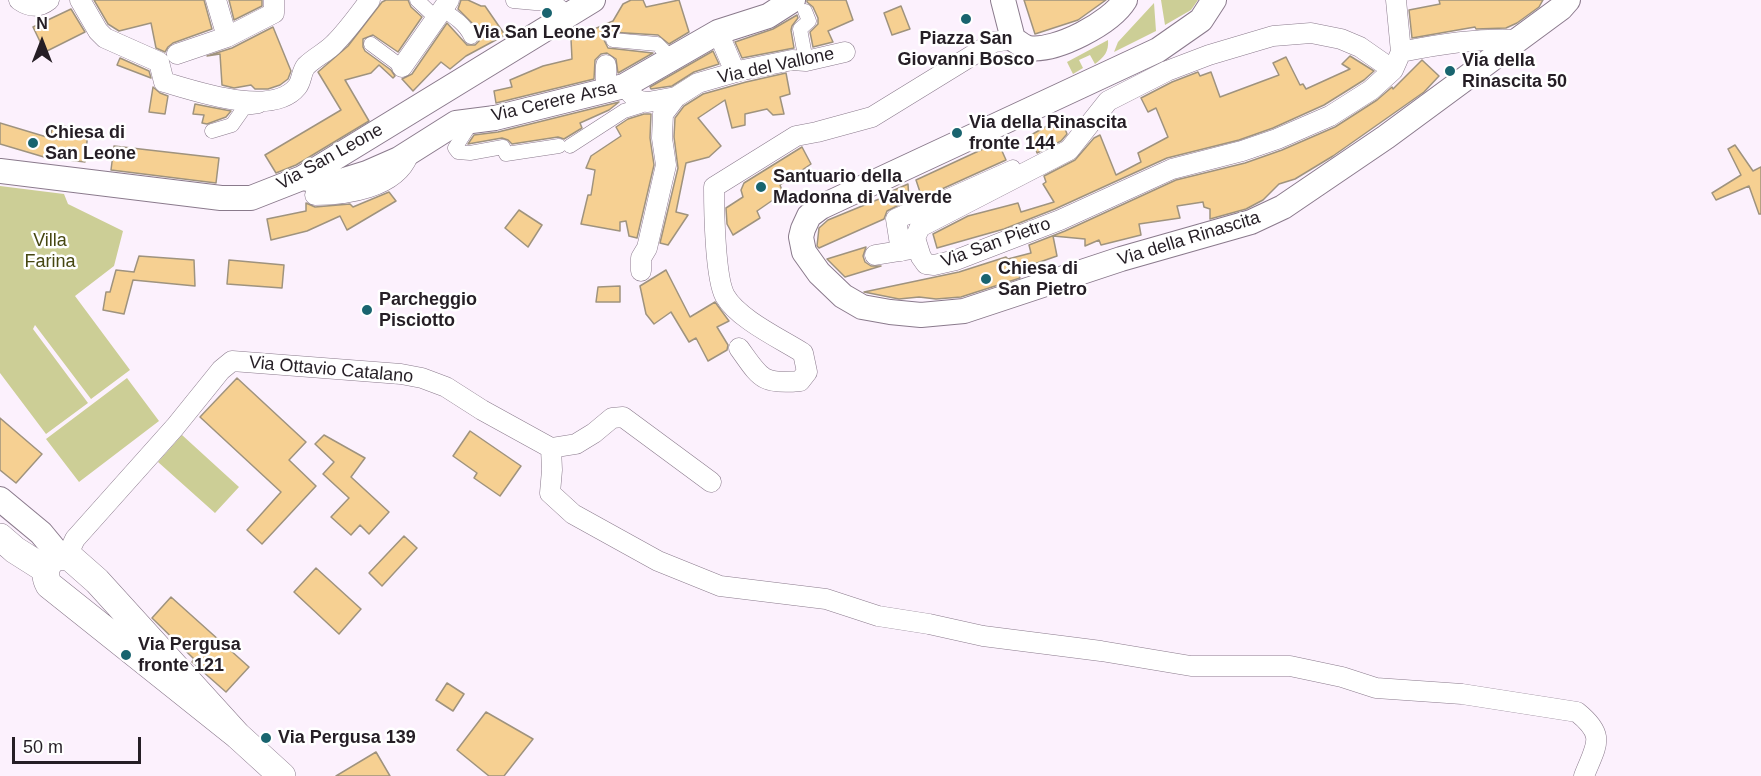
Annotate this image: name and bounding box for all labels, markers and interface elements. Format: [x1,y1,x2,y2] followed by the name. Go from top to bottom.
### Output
[540,6,554,20] marker: Via San Leone 37
[12,12,72,72] north arrow
[959,12,973,26] marker: Piazza San Giovanni Bosco
[36,15,48,32] text: N
[473,22,621,44] place label: Via San Leone 37
[897,28,1035,70] place label: Piazza San Giovanni Bosco
[716,43,836,89] street label: Via del Vallone
[1462,50,1567,92] place label: Via della Rinascita 50
[1443,64,1457,78] marker: Via della Rinascita 50
[489,77,619,127] street label: Via Cerere Arsa
[969,112,1127,154] place label: Via della Rinascita fronte 144
[273,119,387,195] street label: Via San Leone
[45,122,136,164] place label: Chiesa di San Leone
[950,126,964,140] marker: Via della Rinascita fronte 144
[26,136,40,150] marker: Chiesa di San Leone
[773,166,952,208] place label: Santuario della Madonna di Valverde
[754,180,768,194] marker: Santuario della Madonna di Valverde
[1115,207,1263,271] street label: Via della Rinascita
[938,213,1054,273] street label: Via San Pietro
[24,230,76,272] park label: Villa Farina
[998,258,1087,300] place label: Chiesa di San Pietro
[979,272,993,286] marker: Chiesa di San Pietro
[379,289,477,332] place label: Parcheggio Pisciotto
[360,303,374,317] marker: Parcheggio Pisciotto
[248,352,414,388] street label: Via Ottavio Catalano
[138,634,241,676] place label: Via Pergusa fronte 121
[119,648,133,662] marker: Via Pergusa fronte 121
[15,725,144,763] scale bar
[278,727,416,749] place label: Via Pergusa 139
[259,731,273,745] marker: Via Pergusa 139
[23,737,63,757] text: 50 m

